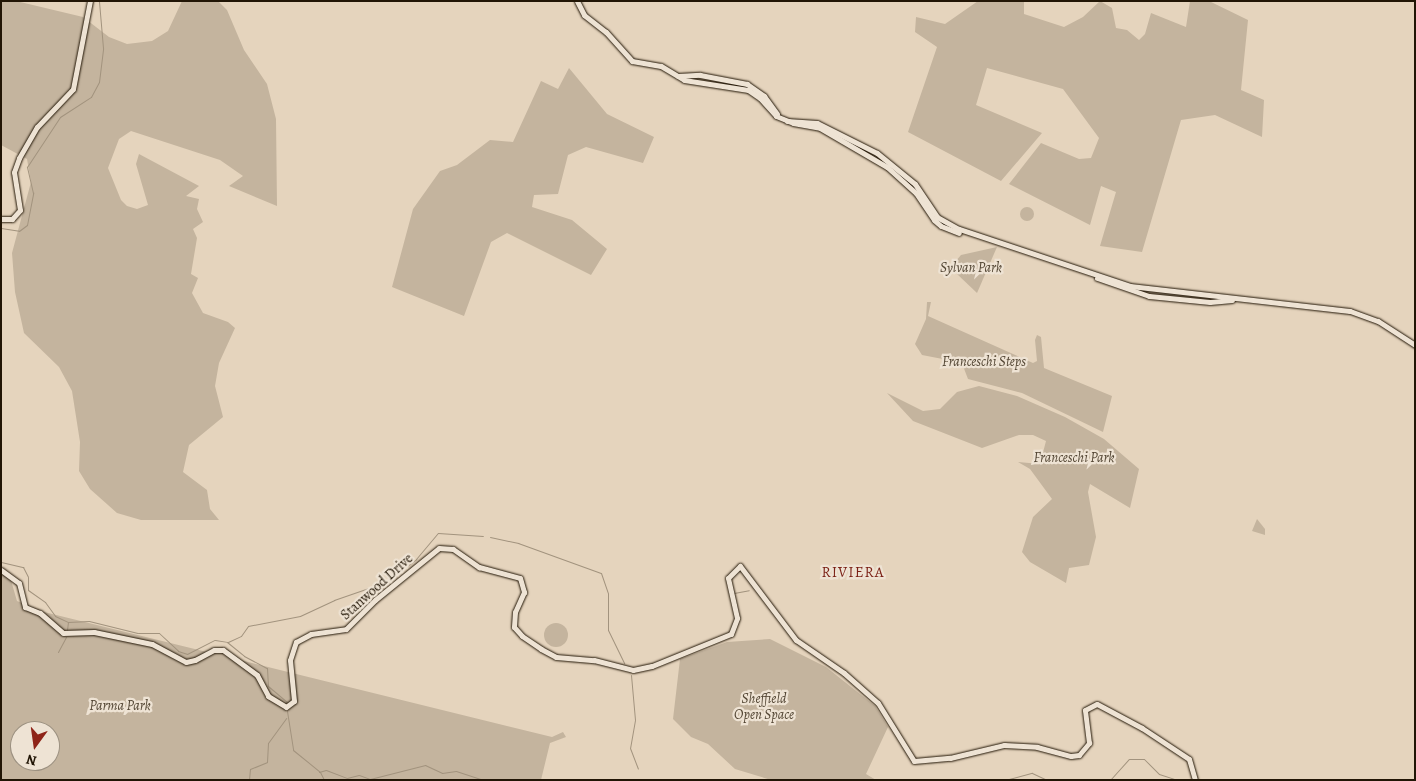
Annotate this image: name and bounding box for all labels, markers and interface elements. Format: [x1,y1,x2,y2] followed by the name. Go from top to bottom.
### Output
[940,260,1002,276] park label: Sylvan Park
[942,354,1026,370] park label: Franceschi Steps
[1033,450,1115,466] park label: Franceschi Park
[337,550,417,624] street label: Stanwood Drive
[821,564,885,582] district label: RIVIERA
[734,691,794,724] park label: Sheffield Open Space
[89,698,151,714] park label: Parma Park
[10,721,60,771] north arrow
[24,750,39,771] text: N

